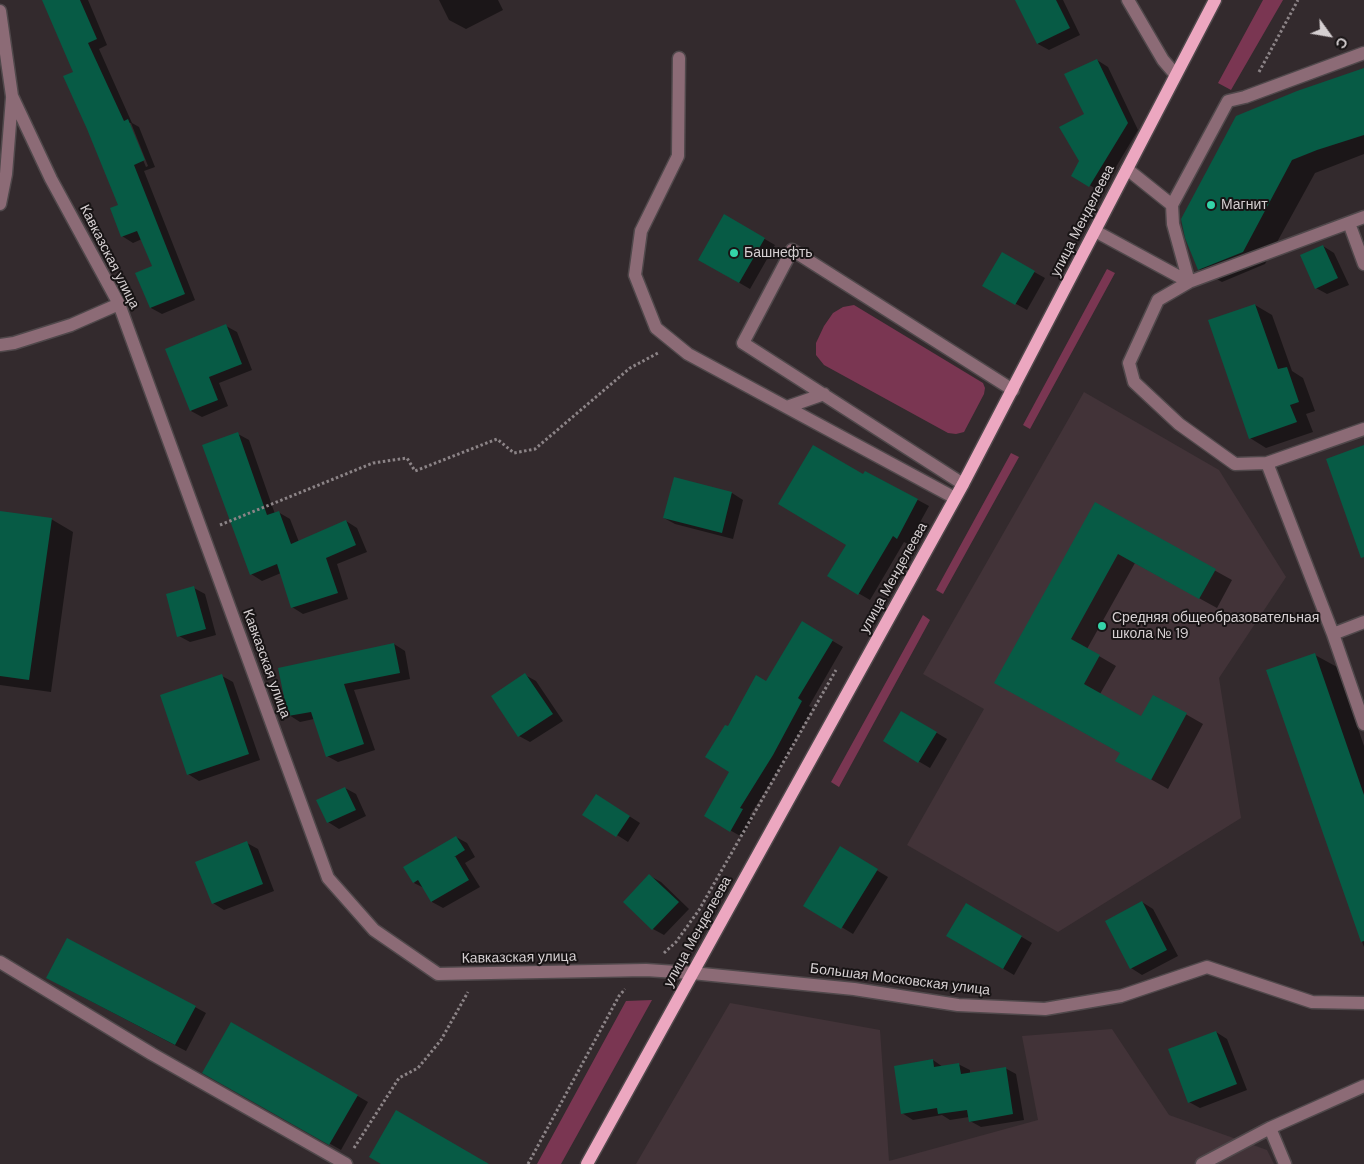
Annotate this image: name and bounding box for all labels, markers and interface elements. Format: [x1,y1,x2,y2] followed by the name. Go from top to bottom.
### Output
[1304,10,1354,60] north arrow
[1331,34,1352,52] text: С
[1047,162,1119,280] street label: улица Менделеева
[1221,197,1268,213] place label: Магнит
[1205,199,1217,211] marker: Магнит
[75,202,143,312] street label: Кавказская улица
[744,245,813,261] place label: Башнефть
[728,247,740,259] marker: Башнефть
[857,520,931,636] street label: улица Менделеева
[238,607,294,721] street label: Кавказская улица
[1112,610,1319,642] place label: Средняя общеобразовательная школа № 19
[1096,620,1108,632] marker: Средняя общеобразовательная школа № 19
[661,874,735,990] street label: улица Менделеева
[462,949,576,967] street label: Кавказская улица
[809,961,991,999] street label: Большая Московская улица

